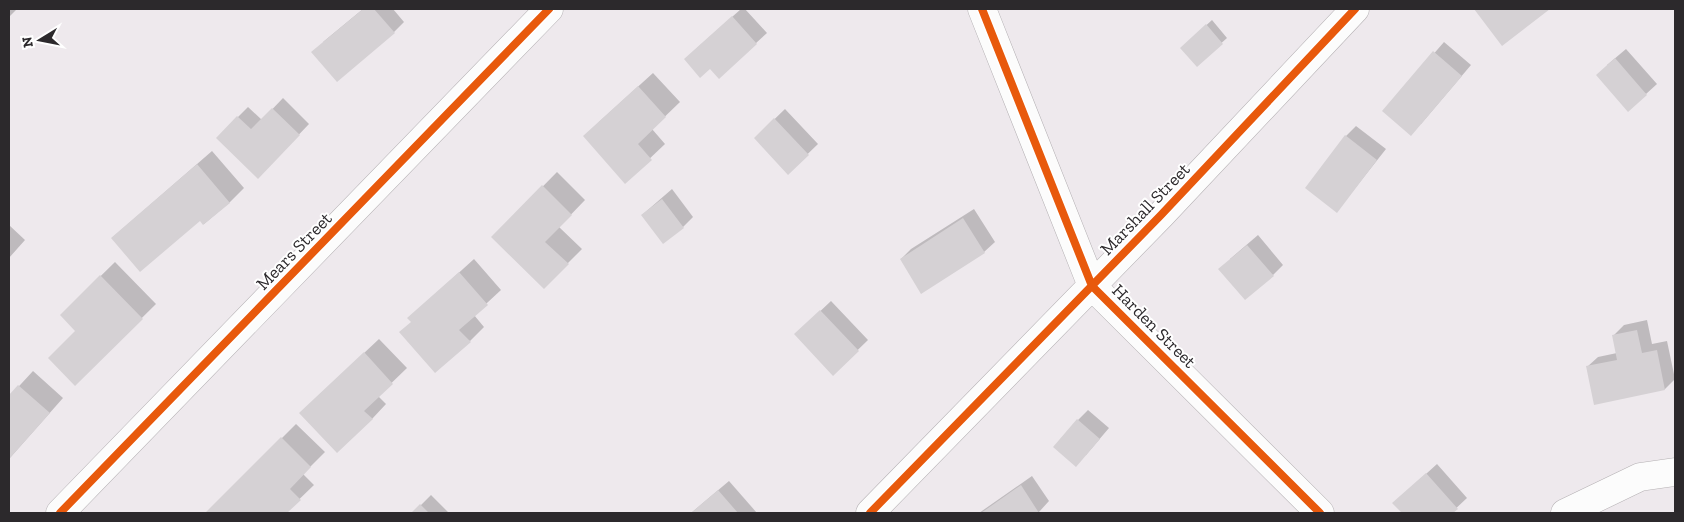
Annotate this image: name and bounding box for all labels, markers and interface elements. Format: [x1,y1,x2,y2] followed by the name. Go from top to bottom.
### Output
[15,15,65,65] north arrow
[18,35,37,49] text: N
[1096,158,1195,260] street label: Marshall Street
[252,207,337,294] street label: Mears Street
[1107,279,1201,373] street label: Harden Street

